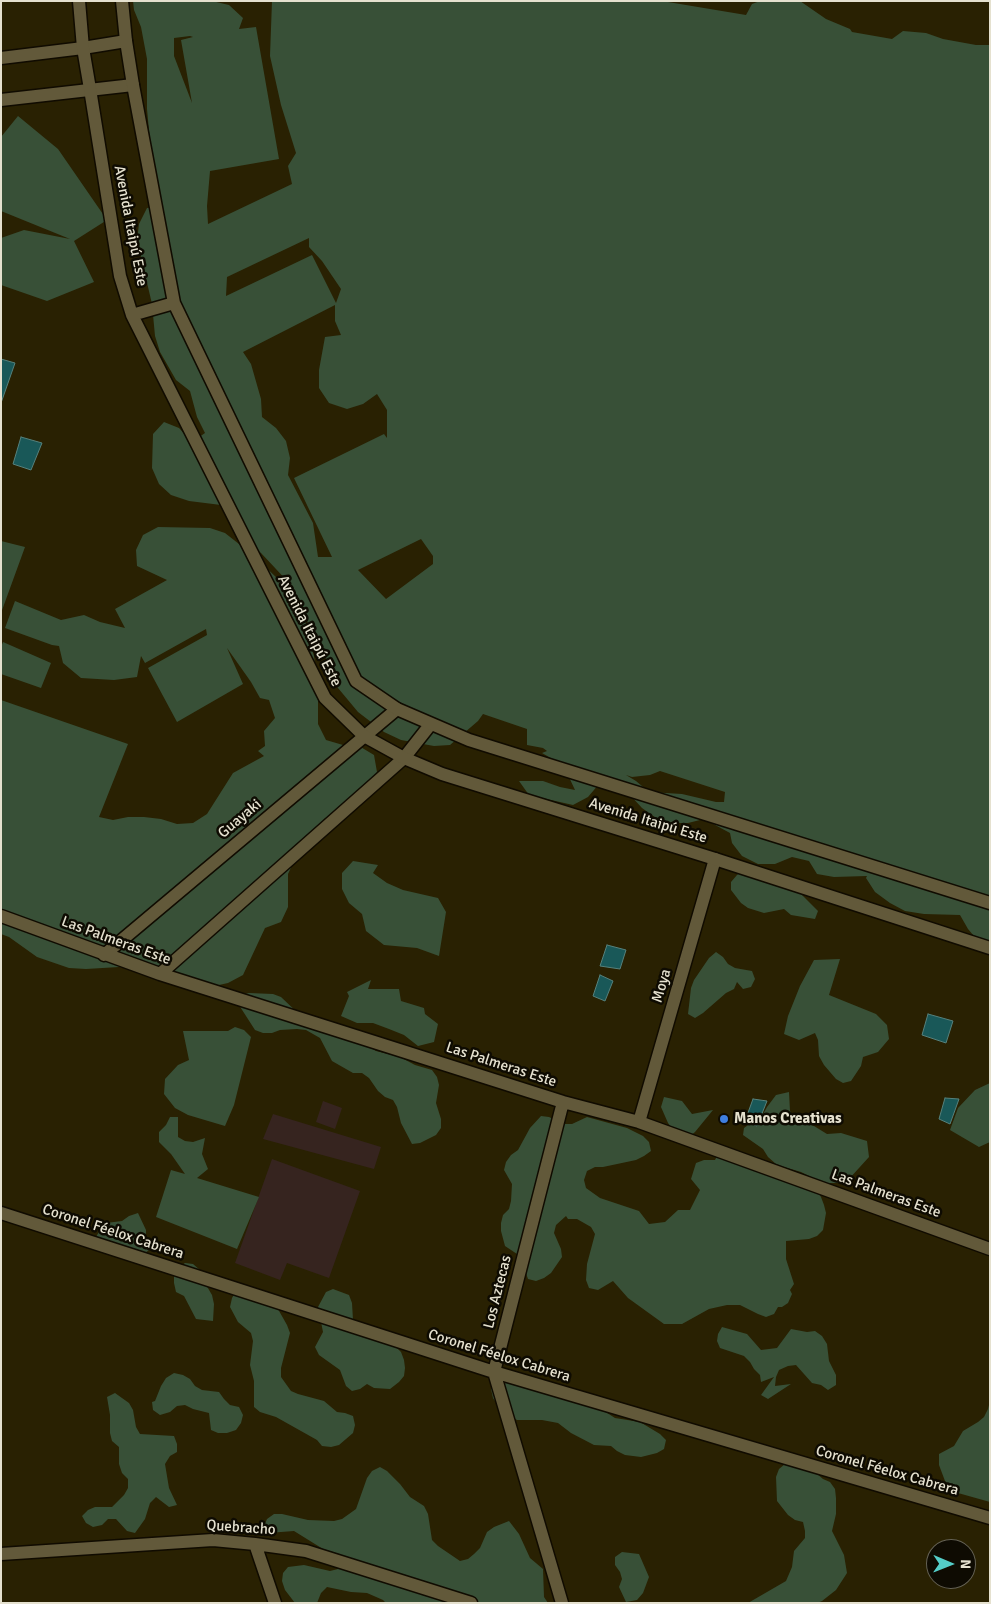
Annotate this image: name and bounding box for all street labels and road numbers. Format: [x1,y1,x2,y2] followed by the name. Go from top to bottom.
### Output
[109,164,151,288] street label: Avenida Itaipú Este
[273,572,345,690] street label: Avenida Itaipú Este
[587,794,709,848] street label: Avenida Itaipú Este
[215,796,265,842] street label: Guayaki
[59,913,173,969] street label: Las Palmeras Este
[649,967,675,1005] street label: Moya
[443,1039,559,1091] street label: Las Palmeras Este
[829,1166,943,1222] street label: Las Palmeras Este
[40,1201,186,1263] street label: Coronel Féelox Cabrera
[480,1254,516,1330] street label: Los Aztecas
[426,1326,572,1386] street label: Coronel Féelox Cabrera
[813,1442,961,1500] street label: Coronel Féelox Cabrera
[206,1517,276,1539] street label: Quebracho

